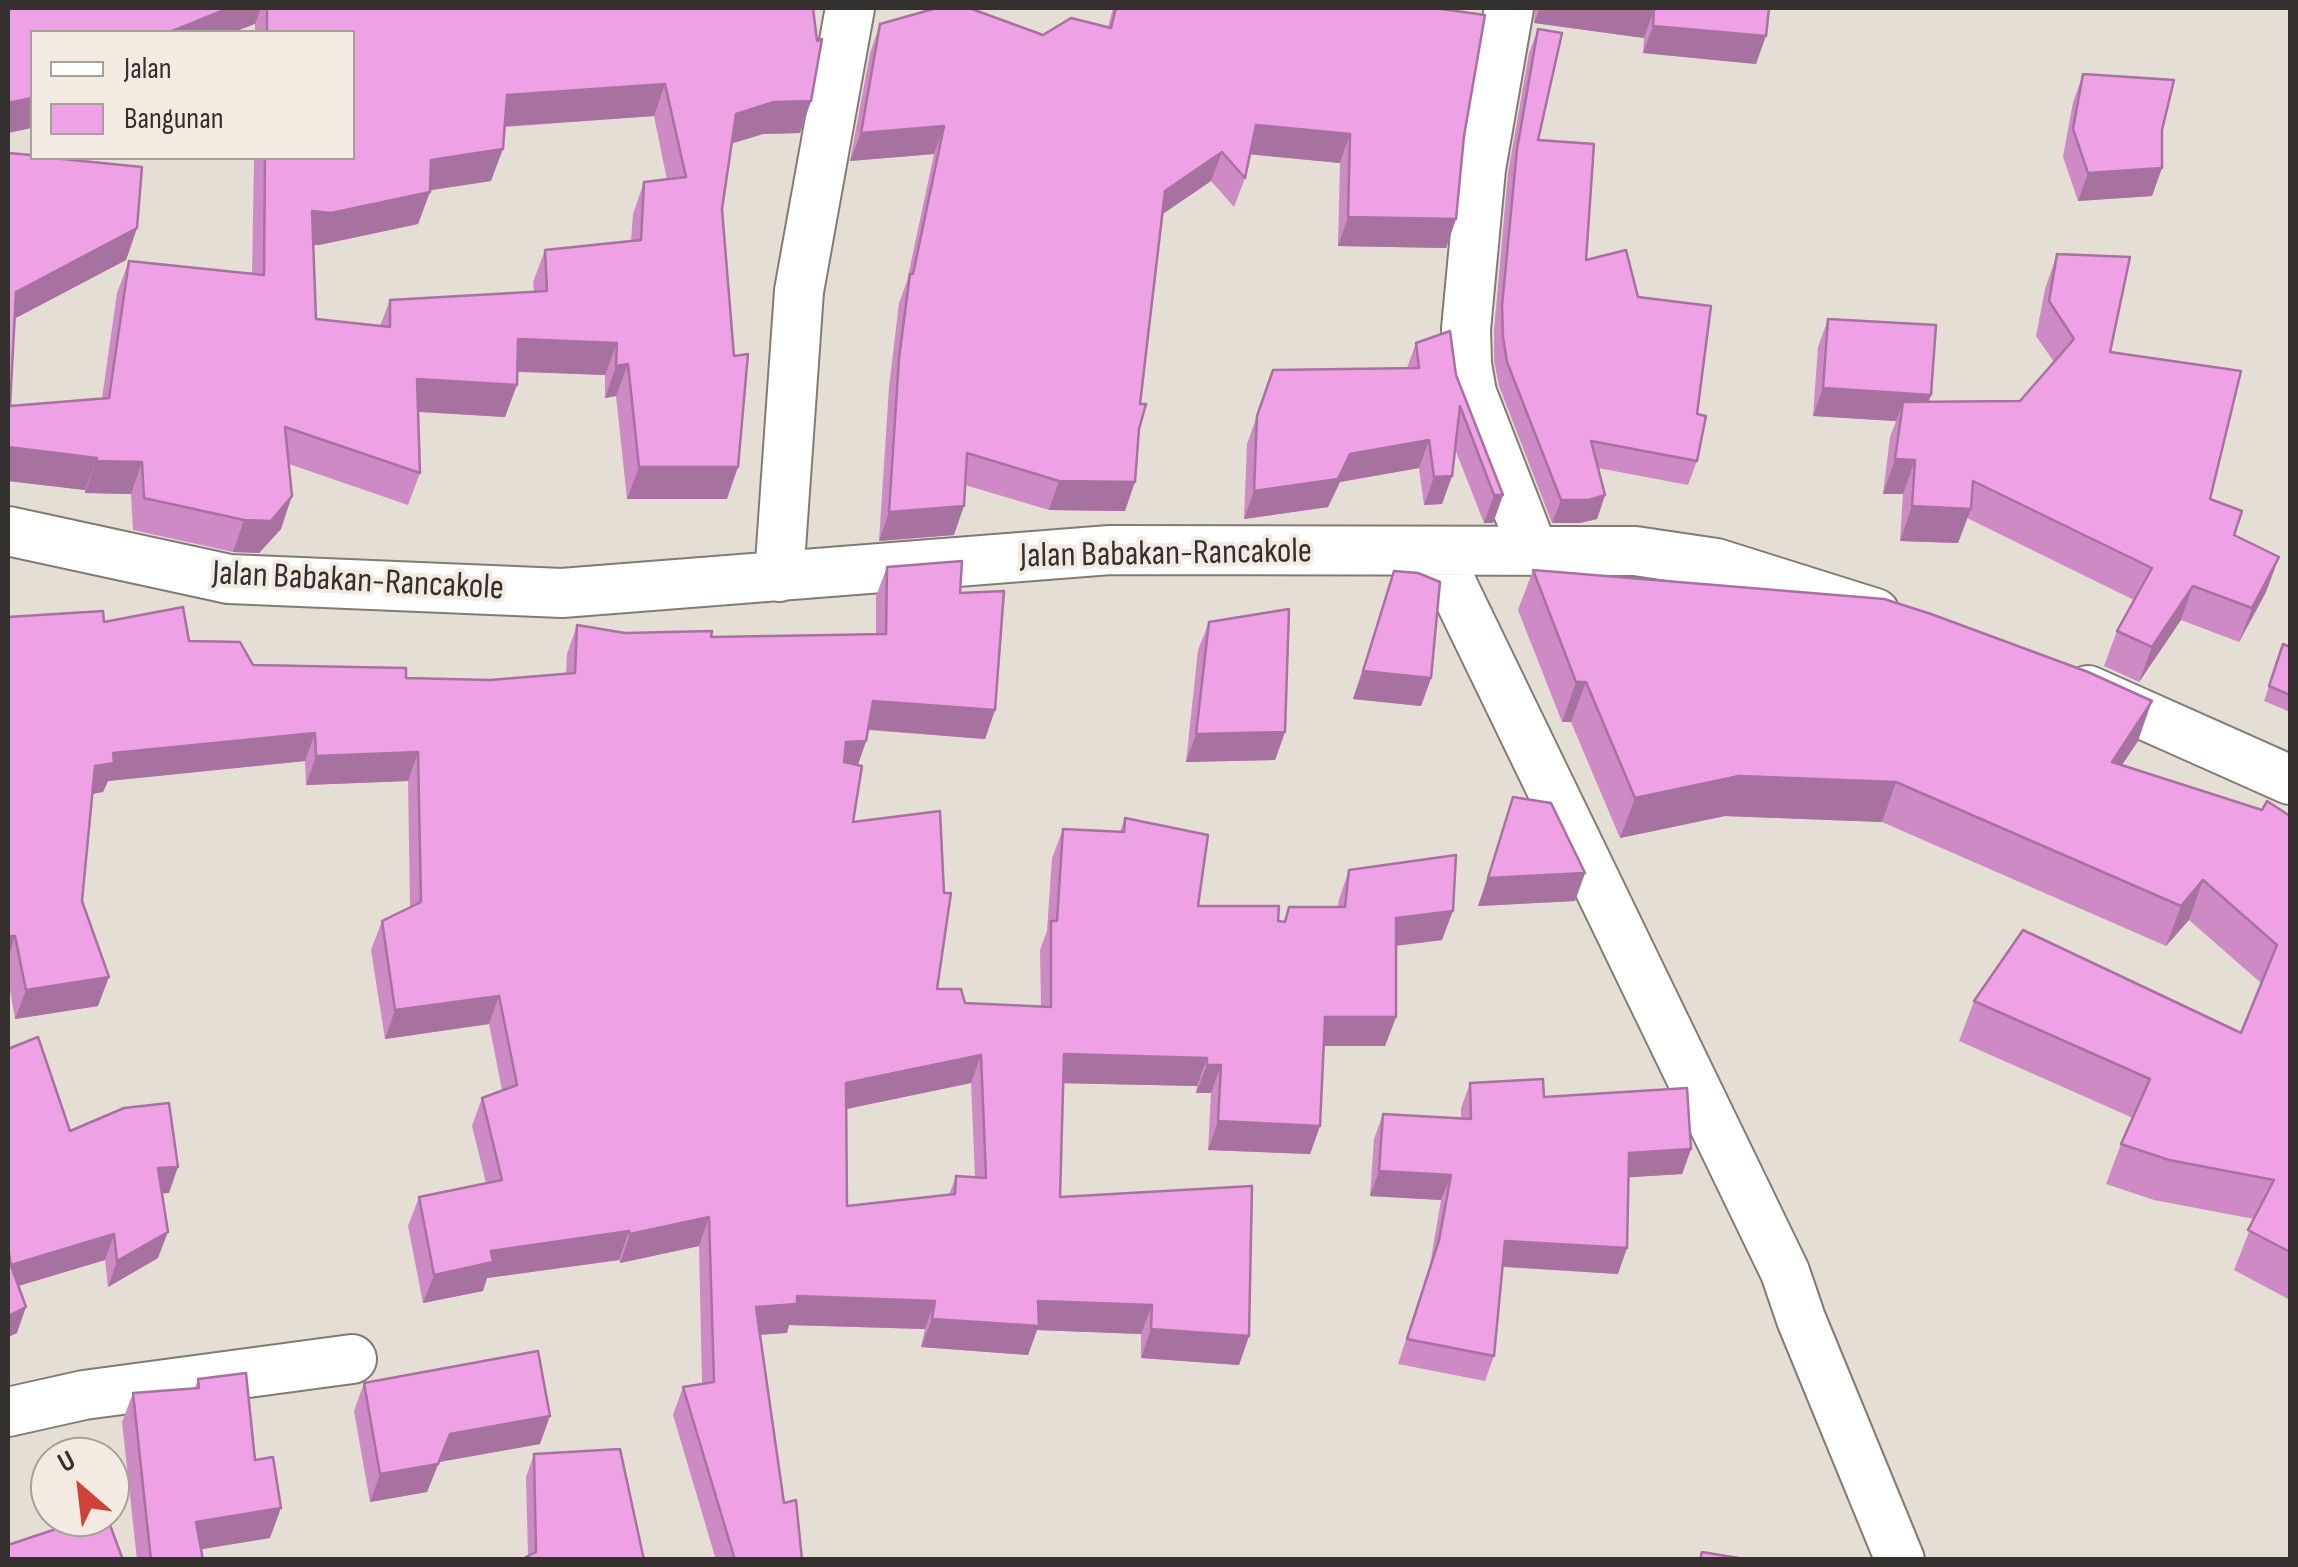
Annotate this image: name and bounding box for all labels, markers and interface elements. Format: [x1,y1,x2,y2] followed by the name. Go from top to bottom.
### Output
[30,30,355,160] legend
[124,51,172,87] text: Jalan
[124,101,224,137] text: Bangunan
[1020,531,1312,579] street label: Jalan Babakan-Rancakole
[211,553,505,611] street label: Jalan Babakan-Rancakole
[30,1437,130,1537] north arrow
[52,1444,81,1480] text: U

